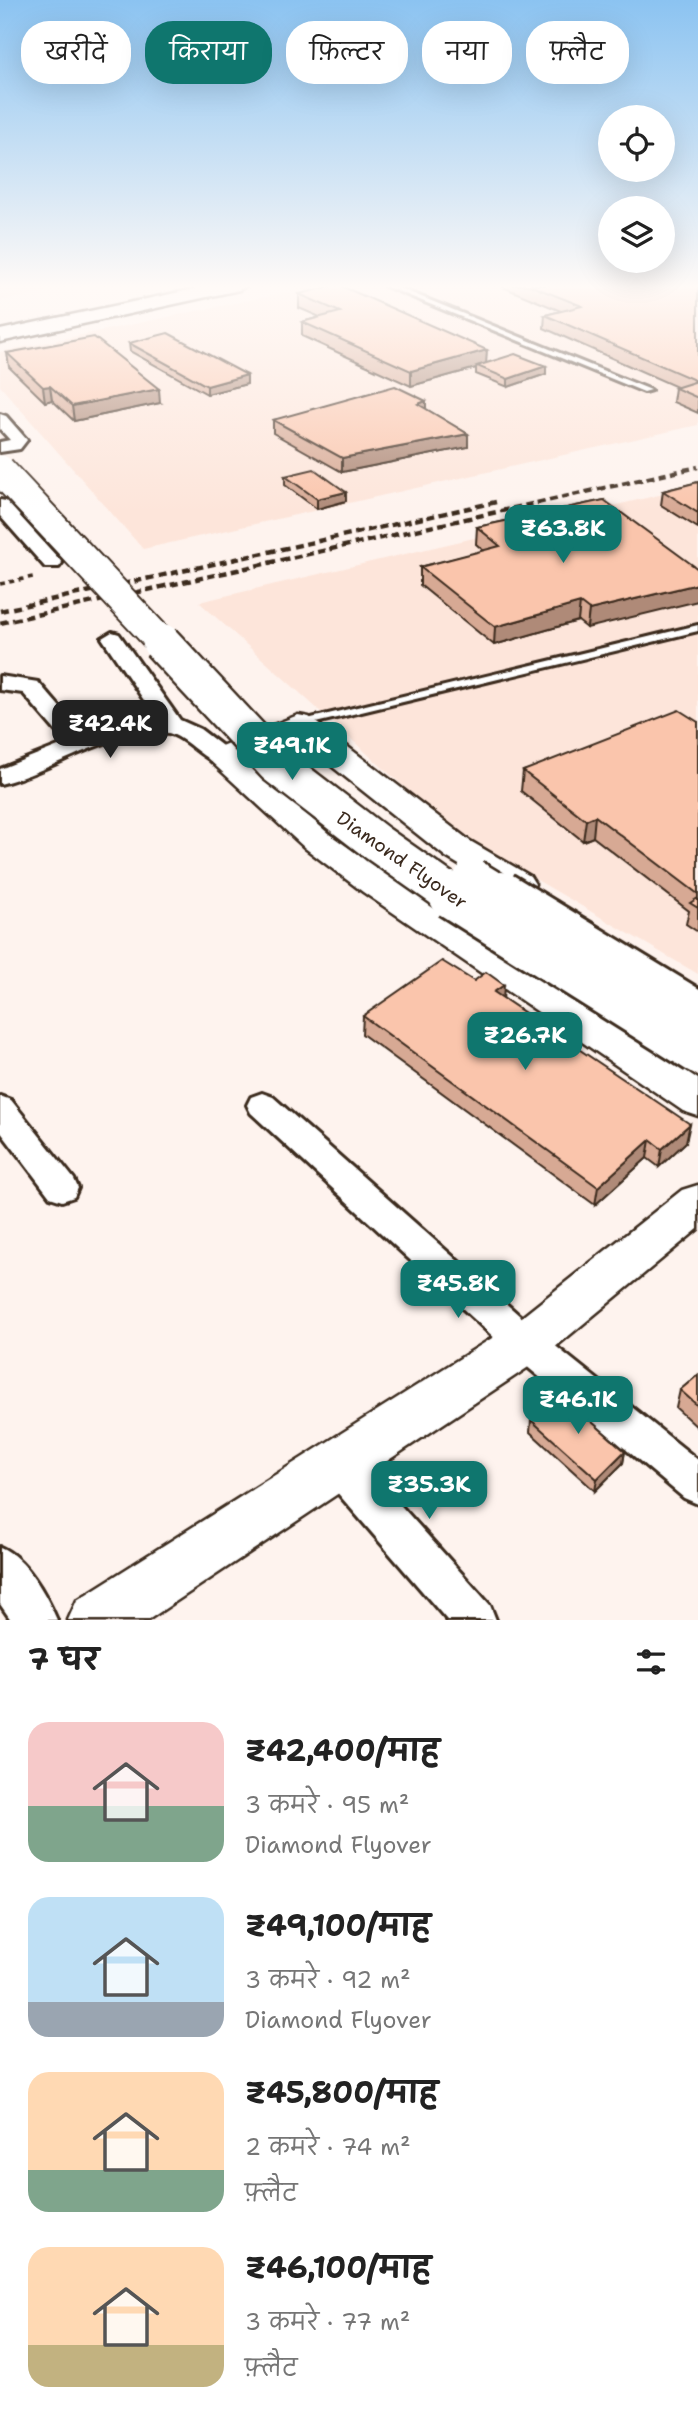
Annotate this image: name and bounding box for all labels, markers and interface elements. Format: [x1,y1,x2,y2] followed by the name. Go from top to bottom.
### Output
[21,21,131,84] chip: खरीदें
[145,21,272,84] chip: किराया
[286,21,408,84] chip: फ़िल्टर
[422,21,512,84] chip: नया
[526,21,629,84] chip: फ़्लैट
[598,105,675,273] map controls
[598,105,675,182] button: locate
[598,196,675,273] button: layers
[506,505,620,565] pin: ₹63.8K
[521,513,605,543] text: ₹63.8K
[53,700,167,760] pin: ₹42.4K
[68,708,152,738] text: ₹42.4K
[235,722,349,782] pin: ₹49.1K
[253,730,331,760] text: ₹49.1K
[332,806,472,914] street label: Diamond Flyover
[468,1012,582,1072] pin: ₹26.7K
[483,1020,567,1050] text: ₹26.7K
[401,1260,515,1320] pin: ₹45.8K
[417,1268,499,1298] text: ₹45.8K
[521,1376,635,1436] pin: ₹46.1K
[539,1384,617,1414] text: ₹46.1K
[372,1462,486,1521] pin: ₹35.3K
[387,1469,471,1499] text: ₹35.3K
[28,1639,99,1680] text: 7 घर
[632,1643,670,1681] icon: filters
[245,1730,440,1771] text: ₹42,400/माह
[84,1750,168,1834] icon: home
[245,1790,409,1820] text: 3 कमरे · 95 m²
[245,1830,432,1860] text: Diamond Flyover
[245,1905,431,1946] text: ₹49,100/माह
[84,1925,168,2009] icon: home
[245,1965,411,1995] text: 3 कमरे · 92 m²
[245,2005,432,2035] text: Diamond Flyover
[245,2072,438,2113] text: ₹45,800/माह
[84,2100,168,2184] icon: home
[245,2132,411,2162] text: 2 कमरे · 74 m²
[245,2178,297,2208] text: फ़्लैट
[245,2247,431,2288] text: ₹46,100/माह
[84,2275,168,2359] icon: home
[245,2307,410,2337] text: 3 कमरे · 77 m²
[245,2353,297,2383] text: फ़्लैट

